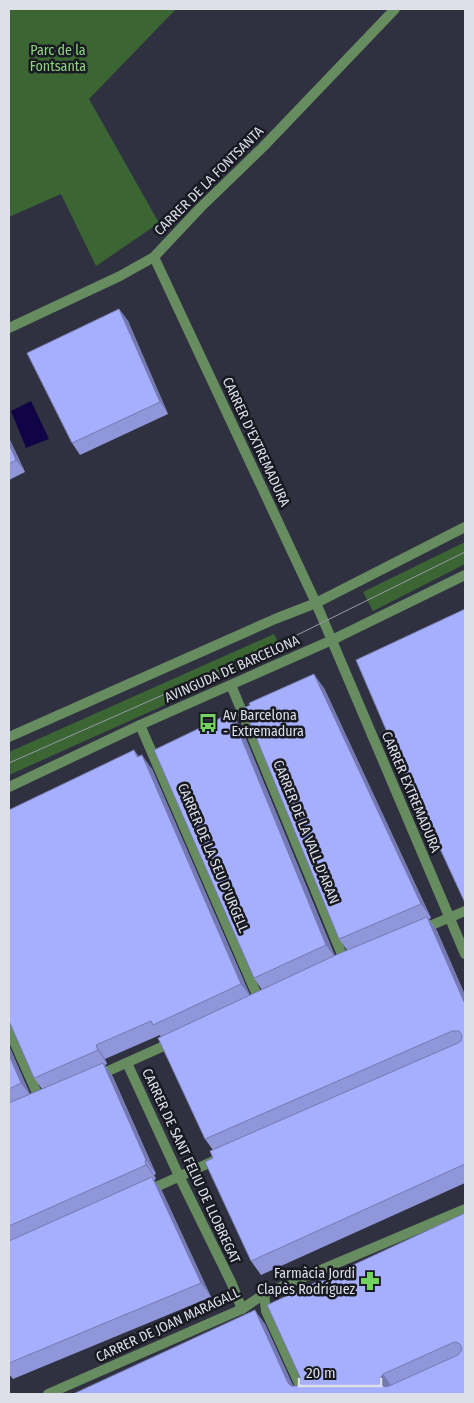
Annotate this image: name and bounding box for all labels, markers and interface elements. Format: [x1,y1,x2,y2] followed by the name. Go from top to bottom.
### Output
[30,42,86,75] park label: Parc de la Fontsanta
[151,122,268,239] street label: CARRER DE LA FONTSANTA
[219,375,294,510] street label: CARRER D'EXTREMADURA
[162,631,303,706] street label: AVINGUDA DE BARCELONA
[223,707,304,740] place label: Av Barcelona - Extremadura
[197,712,219,734] bus stop icon: Av Barcelona - Extremadura
[378,729,444,856] street label: CARRER EXTREMADURA
[269,758,343,906] street label: CARRER DE LA VALL D'ARAN
[174,781,252,935] street label: CARRER DE LA SEU D'URGELL
[138,1066,244,1267] street label: CARRER DE SANT FELIU DE LLOBREGAT
[257,1265,355,1298] place label: Farmàcia Jordi Clapès Rodríguez
[359,1270,381,1292] pharmacy icon: Farmàcia Jordi Clapès Rodríguez
[93,1284,243,1366] street label: CARRER DE JOAN MARAGALL
[299,1356,382,1388] scale bar
[306,1364,336,1382] text: 20 m

